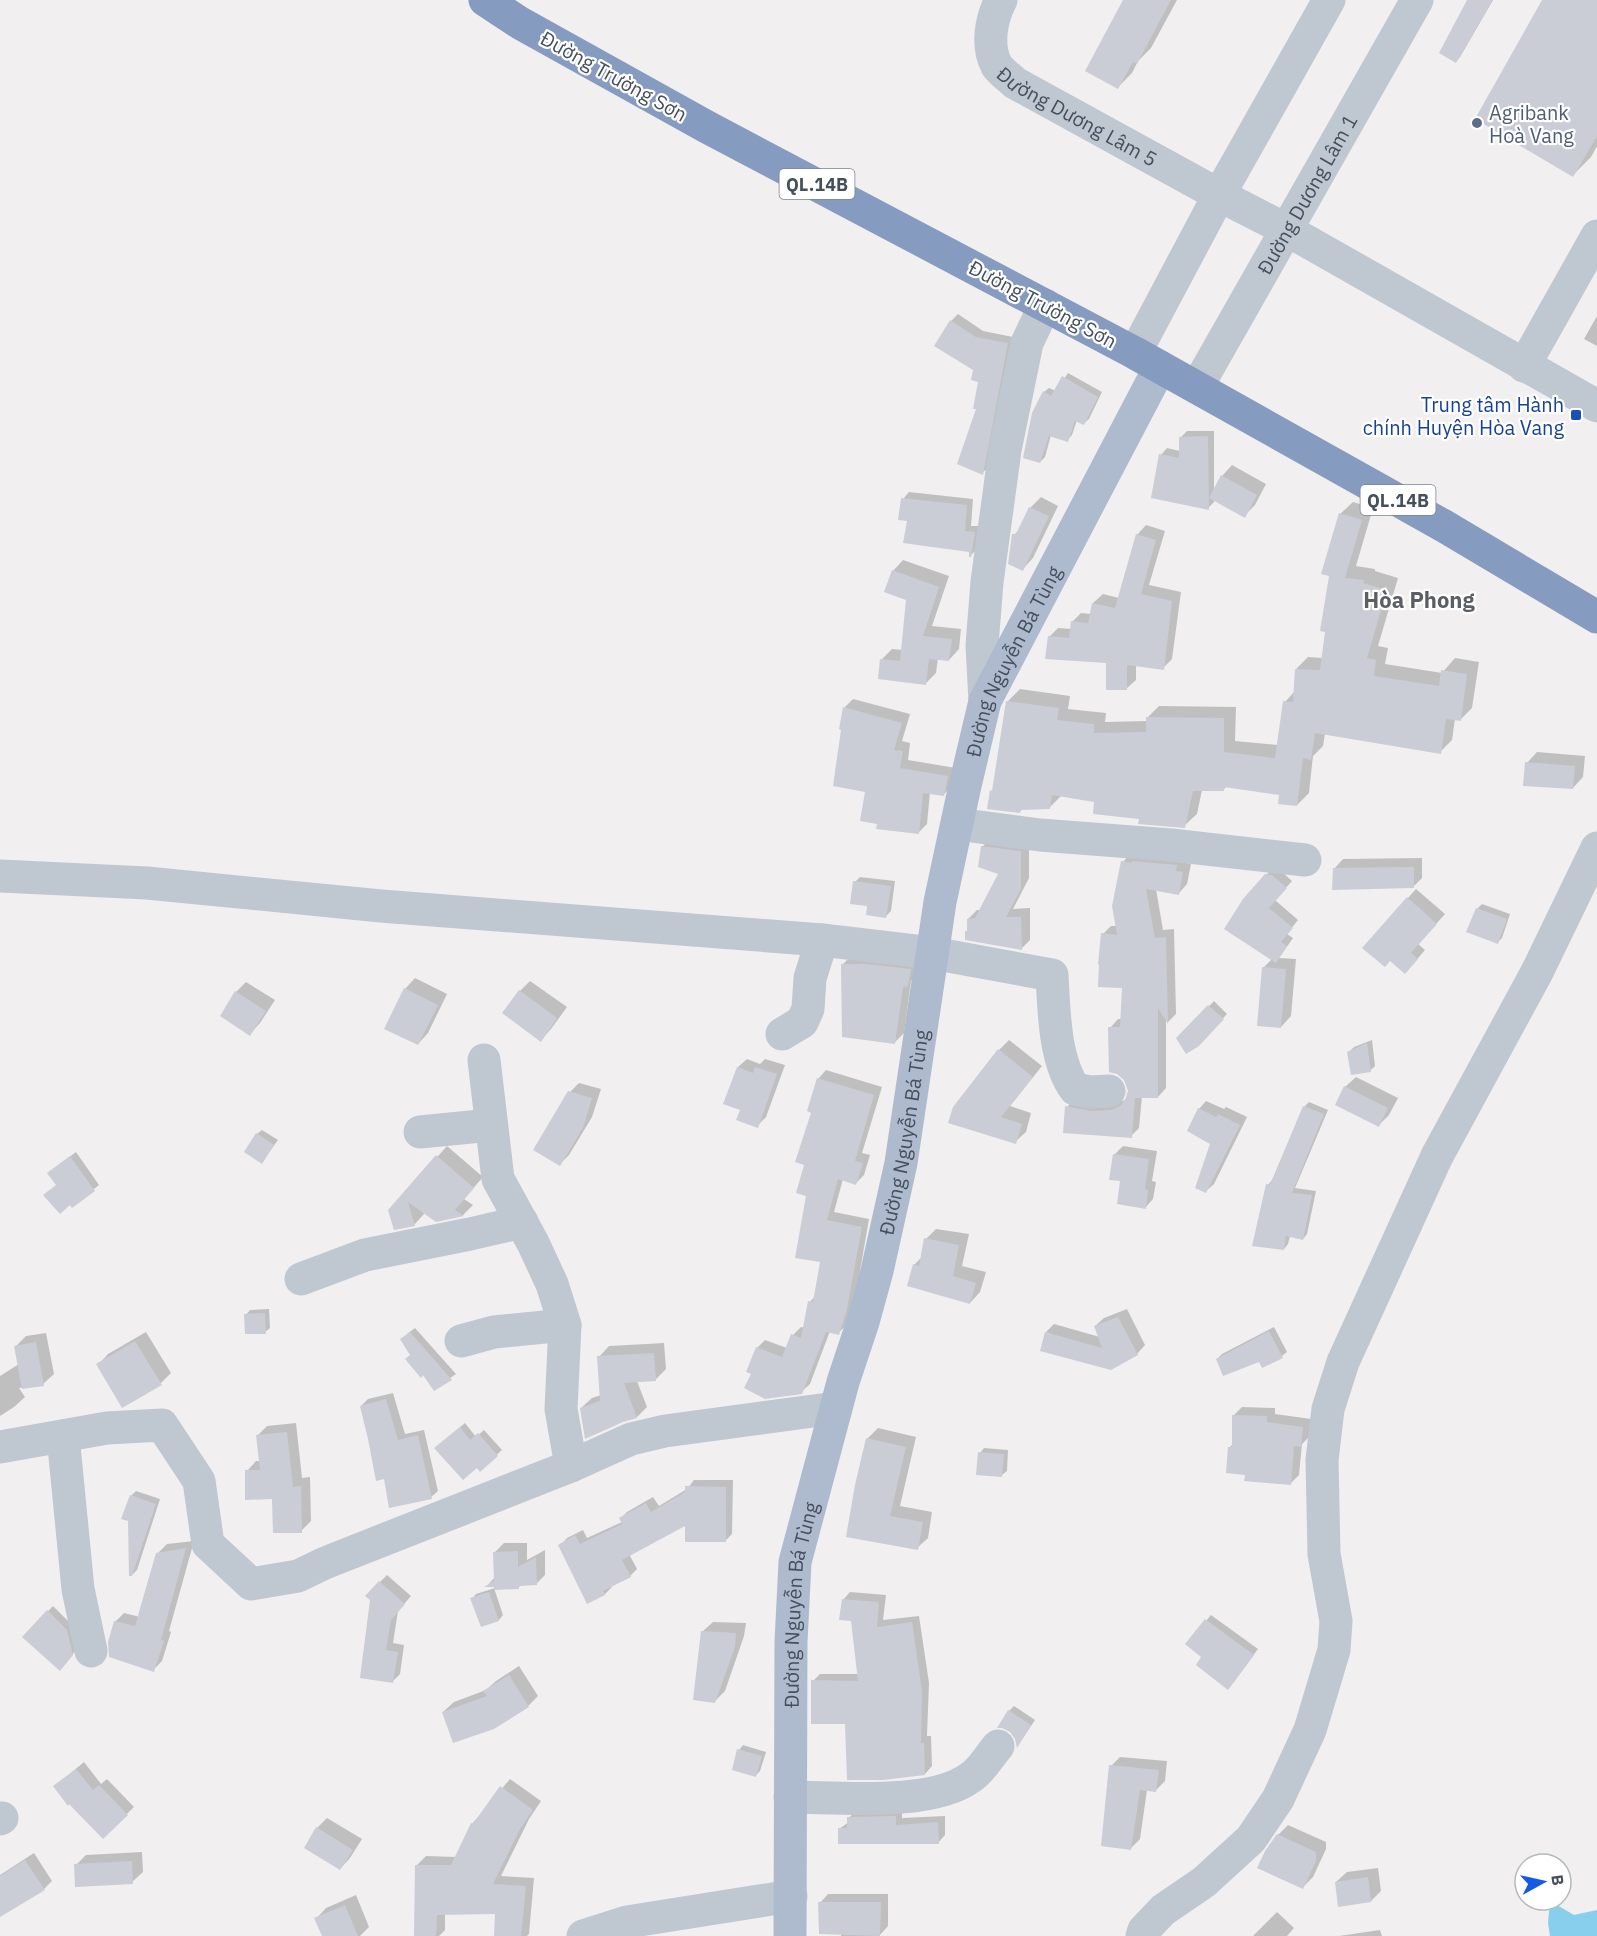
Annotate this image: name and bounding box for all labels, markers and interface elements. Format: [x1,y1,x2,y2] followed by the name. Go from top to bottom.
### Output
[536,24,692,128] street label: Đường Trường Sơn
[991,60,1162,172] street label: Đường Dương Lâm 5
[1489,99,1574,149] place label: Agribank Hoà Vang
[1250,109,1363,279] street label: Đường Dương Lâm 1
[1470,116,1484,130] marker: Agribank Hoà Vang
[780,169,854,199] road number: QL.14B
[964,254,1122,354] street label: Đường Trường Sơn
[1363,391,1564,441] place label: Trung tâm Hành chính Huyện Hòa Vang
[1569,408,1583,422] marker: Trung tâm Hành chính Huyện Hòa Vang
[1360,485,1436,515] road number: QL.14B
[959,561,1067,760] street label: Đường Nguyễn Bá Tùng
[1363,585,1475,614] district label: Hòa Phong
[872,1027,934,1237] street label: Đường Nguyễn Bá Tùng
[777,1498,824,1708] street label: Đường Nguyễn Bá Tùng
[1513,1852,1573,1912] north arrow
[1547,1873,1569,1887] text: B

